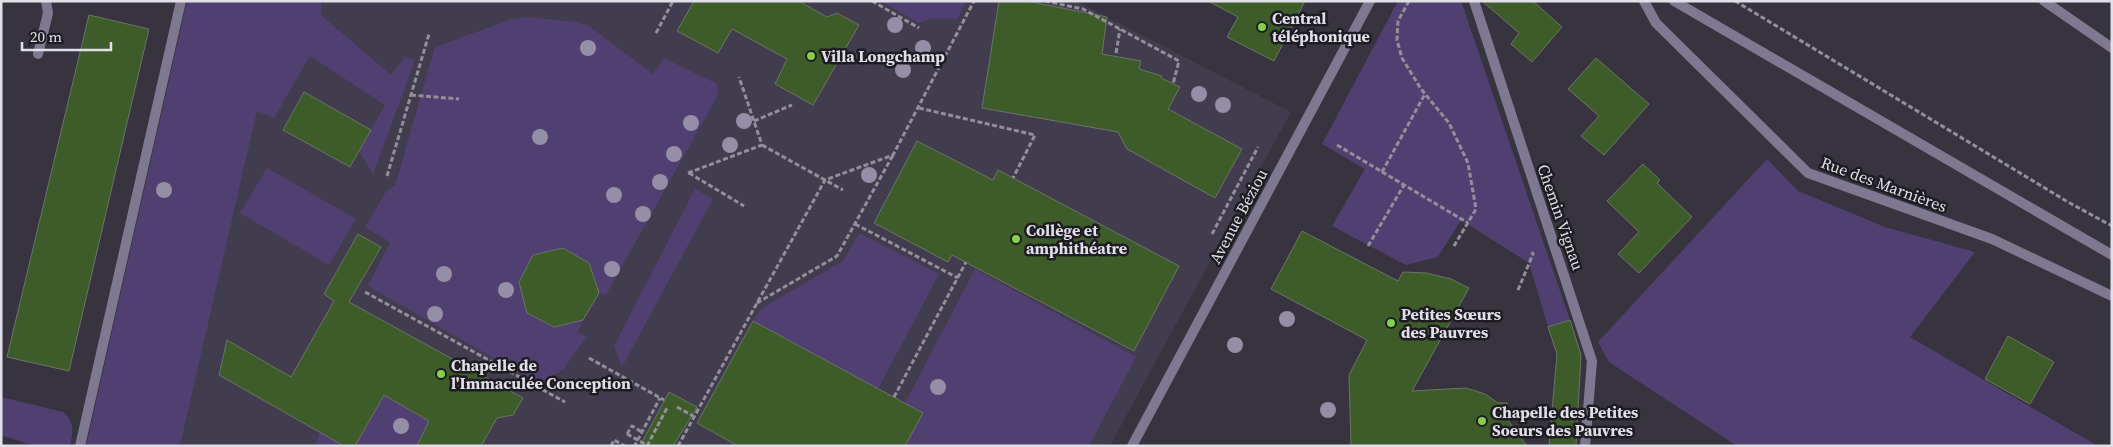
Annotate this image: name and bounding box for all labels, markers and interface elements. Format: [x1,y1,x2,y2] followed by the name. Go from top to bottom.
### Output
[1272,7,1370,47] place label: Central téléphonique
[22,20,111,52] scale bar
[1256,21,1268,33] marker: Central téléphonique
[30,26,62,47] text: 20 m
[821,45,945,67] place label: Villa Longchamp
[805,50,817,62] marker: Villa Longchamp
[1818,151,1950,217] street label: Rue des Marnières
[1533,161,1589,273] street label: Chemin Vignau
[1204,165,1272,267] street label: Avenue Béziou
[1026,219,1127,259] place label: Collège et amphithéatre
[1010,233,1022,245] marker: Collège et amphithéatre
[1401,303,1501,343] place label: Petites Sœurs des Pauvres
[1385,317,1397,329] marker: Petites Sœurs des Pauvres
[451,354,631,394] place label: Chapelle de l'Immaculée Conception
[435,368,447,380] marker: Chapelle de l'Immaculée Conception
[1492,401,1638,441] place label: Chapelle des Petites Soeurs des Pauvres
[1476,415,1488,427] marker: Chapelle des Petites Soeurs des Pauvres

